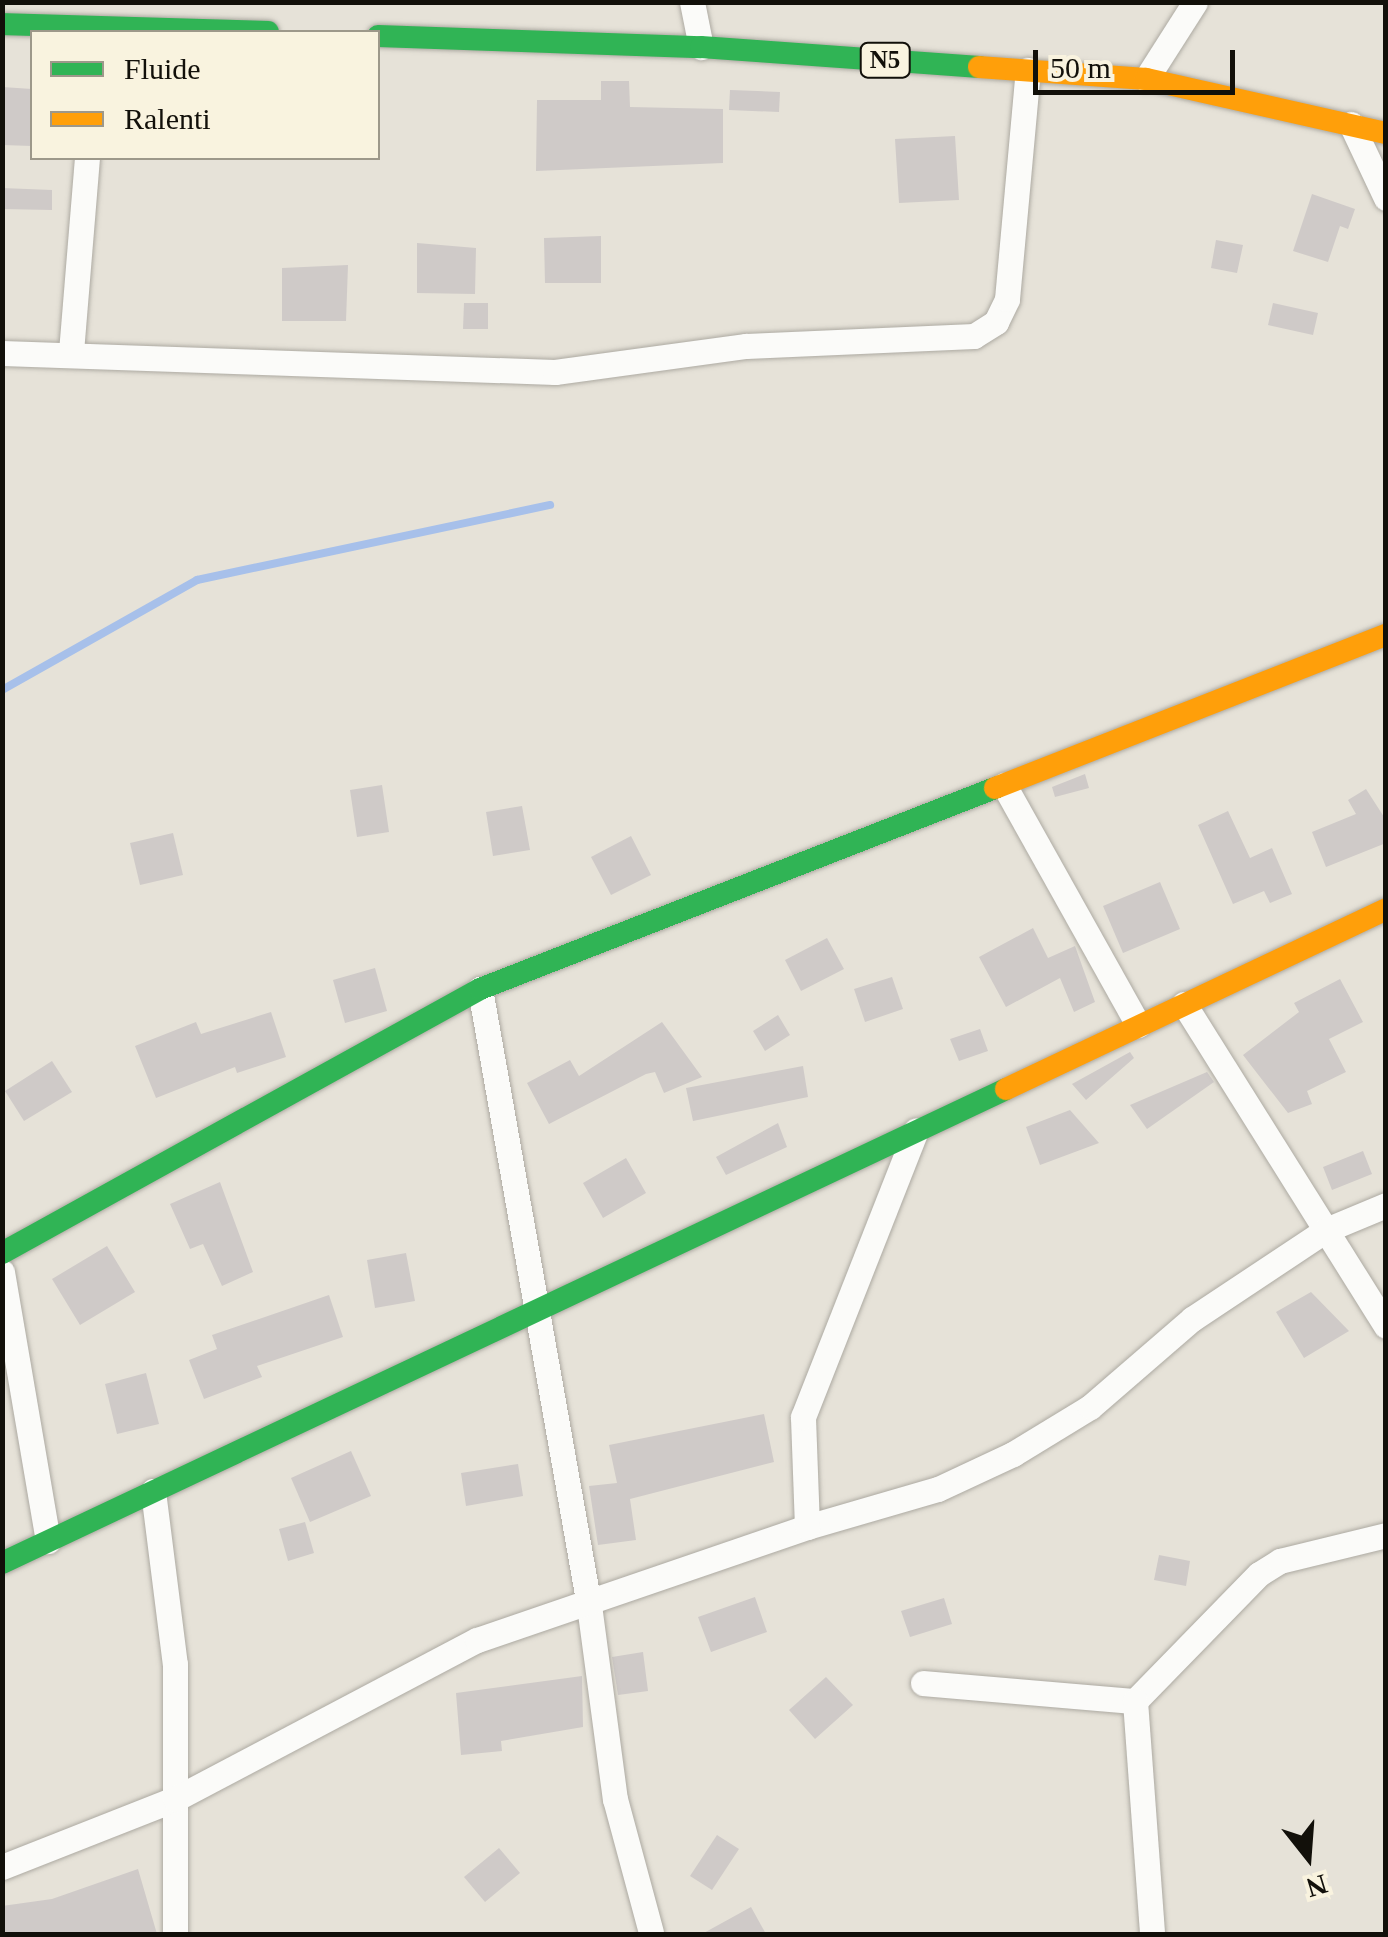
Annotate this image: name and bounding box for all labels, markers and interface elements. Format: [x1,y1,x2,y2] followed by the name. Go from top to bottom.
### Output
[30,30,380,160] legend
[1038,30,1240,92] scale bar
[858,40,912,80] road number: N5
[1050,51,1111,84] text: 50 m
[124,52,201,85] text: Fluide
[124,102,211,135] text: Ralenti
[1258,1807,1358,1907] north arrow
[1303,1868,1331,1904] text: N

